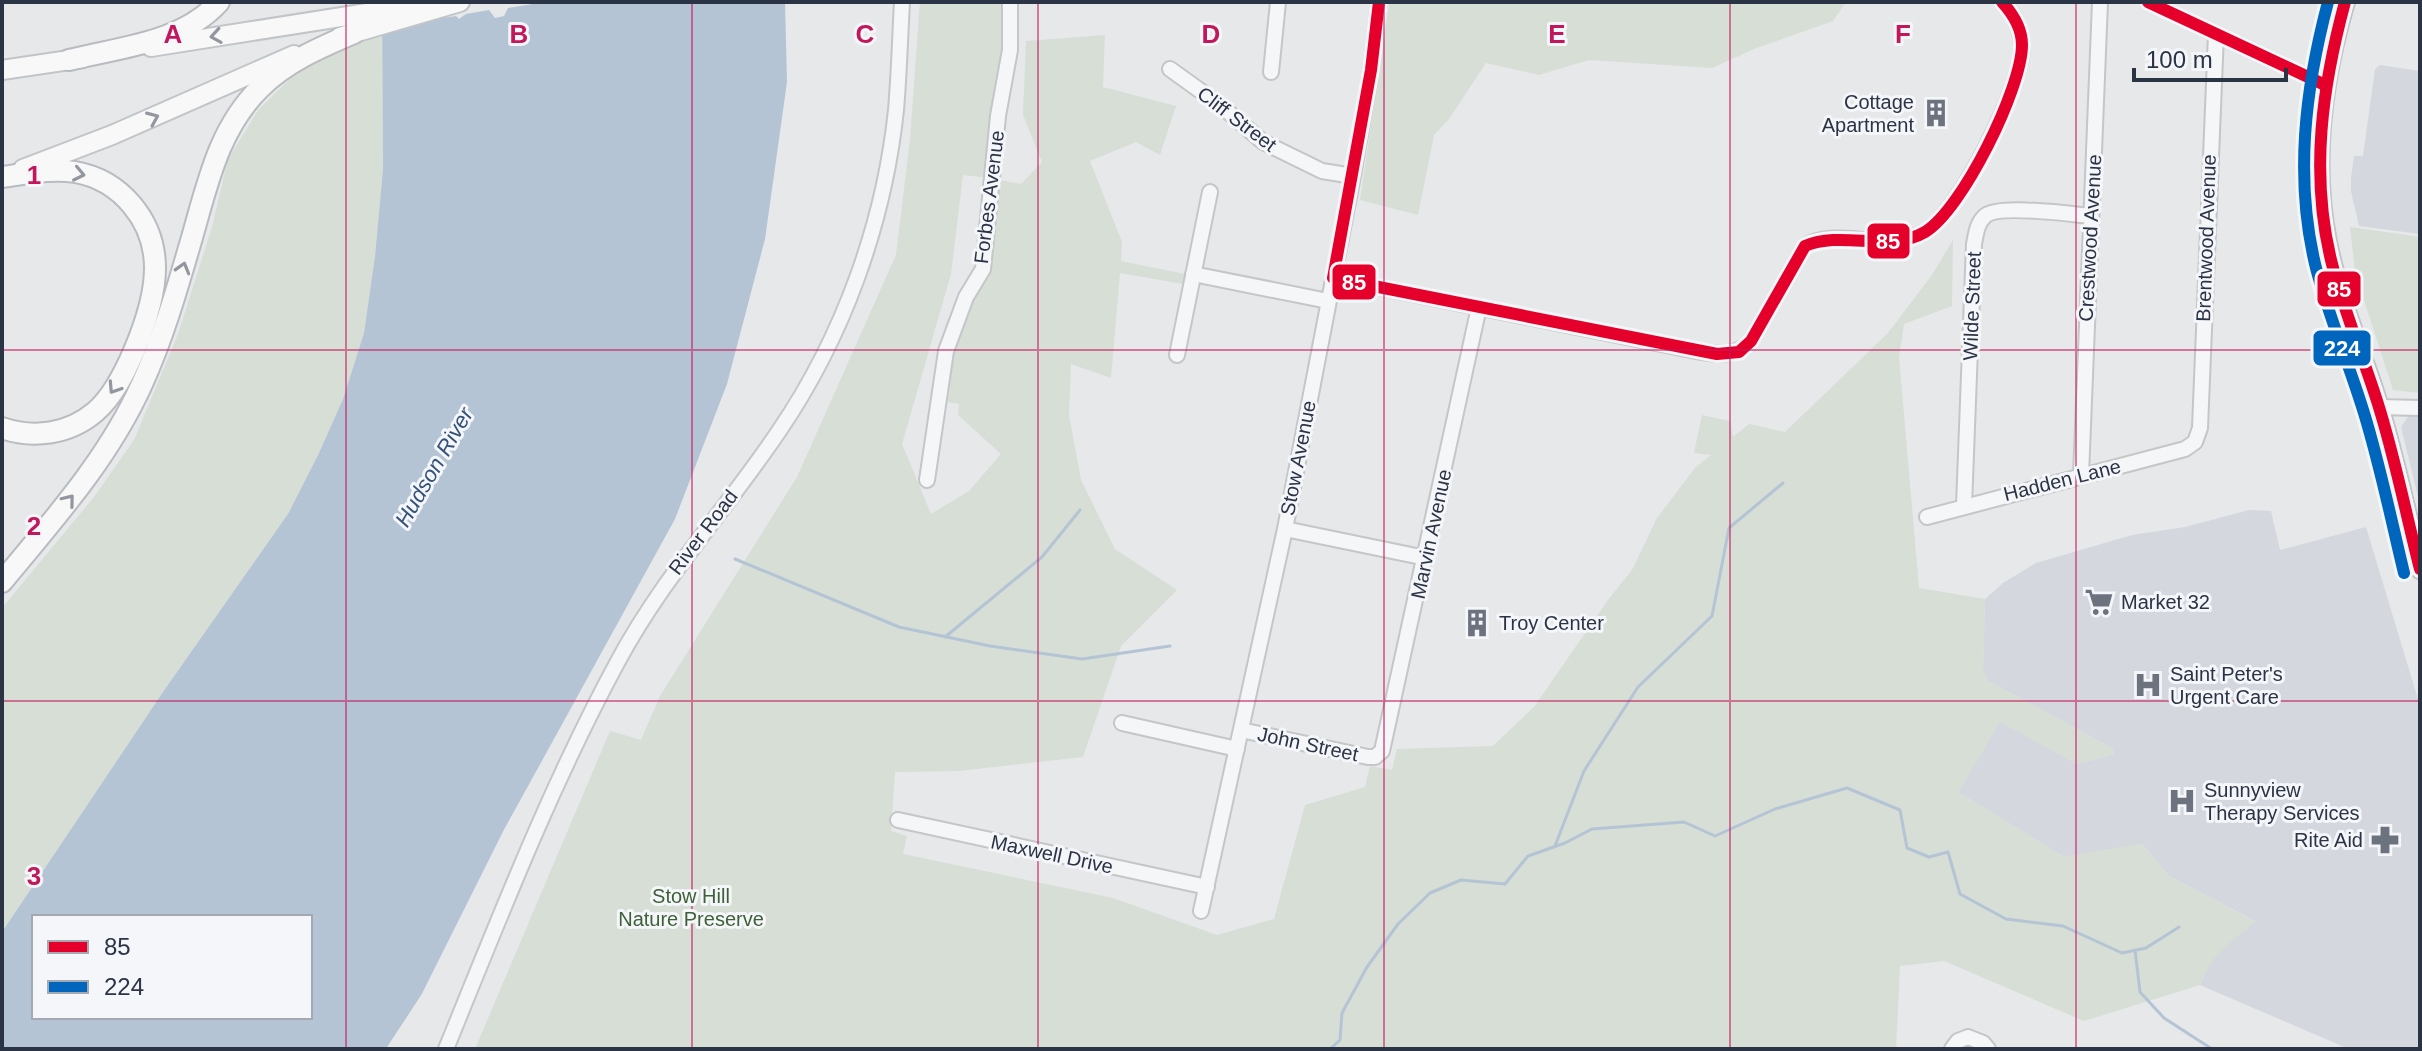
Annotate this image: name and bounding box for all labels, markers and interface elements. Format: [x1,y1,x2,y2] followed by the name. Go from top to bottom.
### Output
[164,19,183,49] text: A
[510,19,528,49] text: B
[856,19,875,49] text: C
[1202,19,1220,49] text: D
[1548,19,1566,49] text: E
[1895,19,1911,49] text: F
[209,27,223,44] one-way arrow
[2134,32,2286,82] scale bar
[2146,46,2213,73] text: 100 m
[1193,82,1281,156] street label: Cliff Street
[1822,91,1914,136] place label: Cottage Apartment
[1921,98,1951,128] building icon: Cottage Apartment
[145,111,159,127] one-way arrow
[970,129,1008,265] street label: Forbes Avenue
[2075,154,2105,322] street label: Crestwood Avenue
[2192,154,2220,322] street label: Brentwood Avenue
[27,160,41,190] text: 1
[72,165,86,182] one-way arrow
[1866,222,1911,260] line badge: 85
[1876,229,1900,254] text: 85
[1959,251,1985,361] street label: Wilde Street
[174,262,190,276] one-way arrow
[1331,263,1377,301] line badge: 85
[1342,270,1366,295] text: 85
[2316,270,2362,308] line badge: 85
[2327,277,2351,302] text: 85
[2312,329,2372,367] line badge: 224
[2324,336,2361,361] text: 224
[109,379,124,394] one-way arrow
[1276,399,1320,517] street label: Stow Avenue
[390,402,479,531] water label: Hudson River
[2001,455,2123,505] street label: Hadden Lane
[1407,467,1455,601] street label: Marvin Avenue
[664,485,742,579] street label: River Road
[60,494,74,509] one-way arrow
[27,511,41,541] text: 2
[2084,587,2114,617] supermarket icon: Market 32
[2121,591,2210,613] place label: Market 32
[1462,608,1492,638] building icon: Troy Center
[1499,612,1604,634] place label: Troy Center
[2170,663,2283,708] place label: Saint Peter's Urgent Care
[2133,670,2163,700] hospital icon: Saint Peter's Urgent Care
[1256,723,1361,765] street label: John Street
[2204,779,2360,824] place label: Sunnyview Therapy Services
[2167,786,2197,816] hospital icon: Sunnyview Therapy Services
[2370,825,2400,855] pharmacy icon: Rite Aid
[2294,829,2363,851] place label: Rite Aid
[989,830,1115,878] street label: Maxwell Drive
[27,861,41,891] text: 3
[618,885,764,930] park label: Stow Hill Nature Preserve
[32,915,312,1019] legend
[104,933,131,960] text: 85
[104,973,144,1000] text: 224

